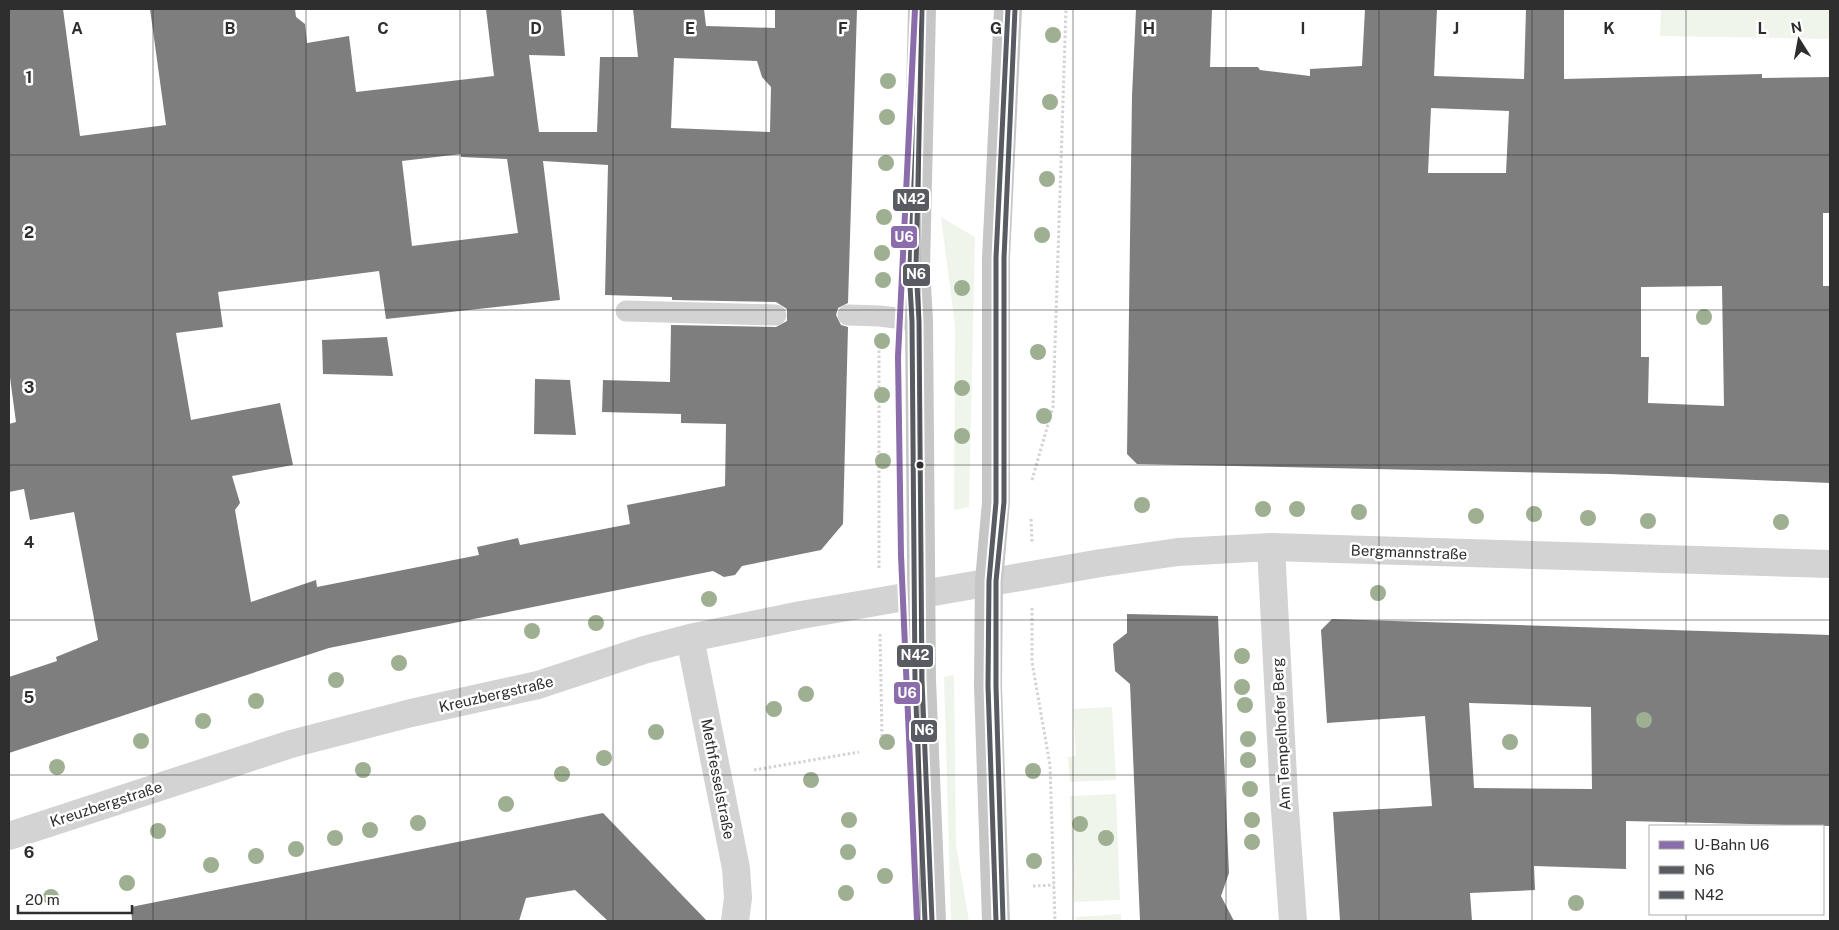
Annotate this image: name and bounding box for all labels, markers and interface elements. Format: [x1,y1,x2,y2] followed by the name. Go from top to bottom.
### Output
[1774,15,1824,65] north arrow
[1790,18,1803,36] text: N
[71,19,83,38] text: A
[225,19,236,38] text: B
[377,19,389,38] text: C
[530,19,542,38] text: D
[685,19,695,38] text: E
[838,19,848,38] text: F
[990,19,1002,38] text: G
[1143,19,1155,38] text: H
[1301,19,1305,38] text: I
[1453,19,1459,38] text: J
[1603,19,1615,38] text: K
[1757,19,1767,38] text: L
[26,68,32,87] text: 1
[892,188,930,212] line badge: N42
[896,191,926,207] text: N42
[24,223,34,242] text: 2
[890,225,918,249] line badge: U6
[894,229,914,245] text: U6
[902,263,931,287] line badge: N6
[906,266,926,282] text: N6
[24,378,34,397] text: 3
[915,460,925,470] unlabelled marker
[24,533,35,552] text: 4
[1350,541,1468,563] street label: Bergmannstraße
[896,644,934,668] line badge: N42
[900,647,930,663] text: N42
[1269,657,1293,811] street label: Am Tempelhofer Berg
[437,673,555,715] street label: Kreuzbergstraße
[893,681,921,705] line badge: U6
[897,685,917,701] text: U6
[24,688,35,707] text: 5
[698,717,738,841] street label: Methfesselstraße
[910,719,938,743] line badge: N6
[914,722,934,738] text: N6
[48,778,164,830] street label: Kreuzbergstraße
[1649,825,1824,915] legend
[1694,836,1769,853] text: U-Bahn U6
[24,843,34,862] text: 6
[1694,861,1715,878] text: N6
[18,882,131,914] scale bar
[1694,886,1724,903] text: N42
[25,891,60,908] text: 20 m

